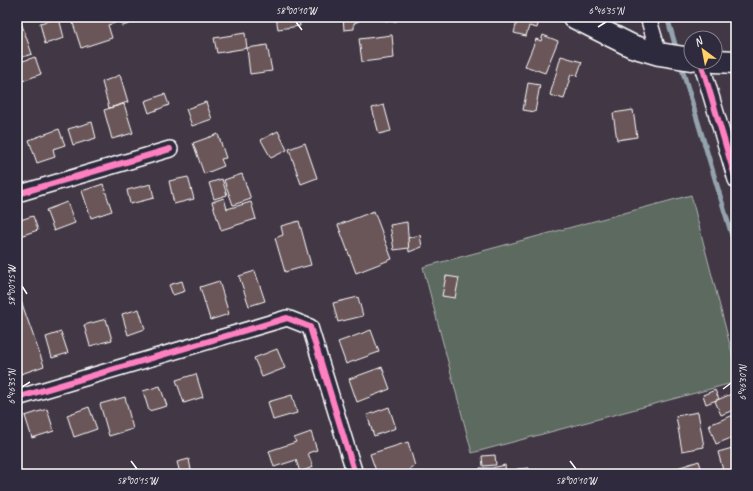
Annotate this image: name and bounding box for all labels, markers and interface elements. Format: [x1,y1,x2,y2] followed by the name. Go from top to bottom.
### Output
[276,4,318,17] text: 58°00'10"W
[589,4,625,17] text: 6°46'35"N
[683,30,723,70] north arrow
[691,33,706,49] text: N
[5,264,18,306] text: 58°00'15"W
[736,364,749,400] text: 6°46'30"N
[5,368,18,404] text: 6°46'35"N
[117,474,159,487] text: 58°00'15"W
[556,474,598,487] text: 58°00'10"W

